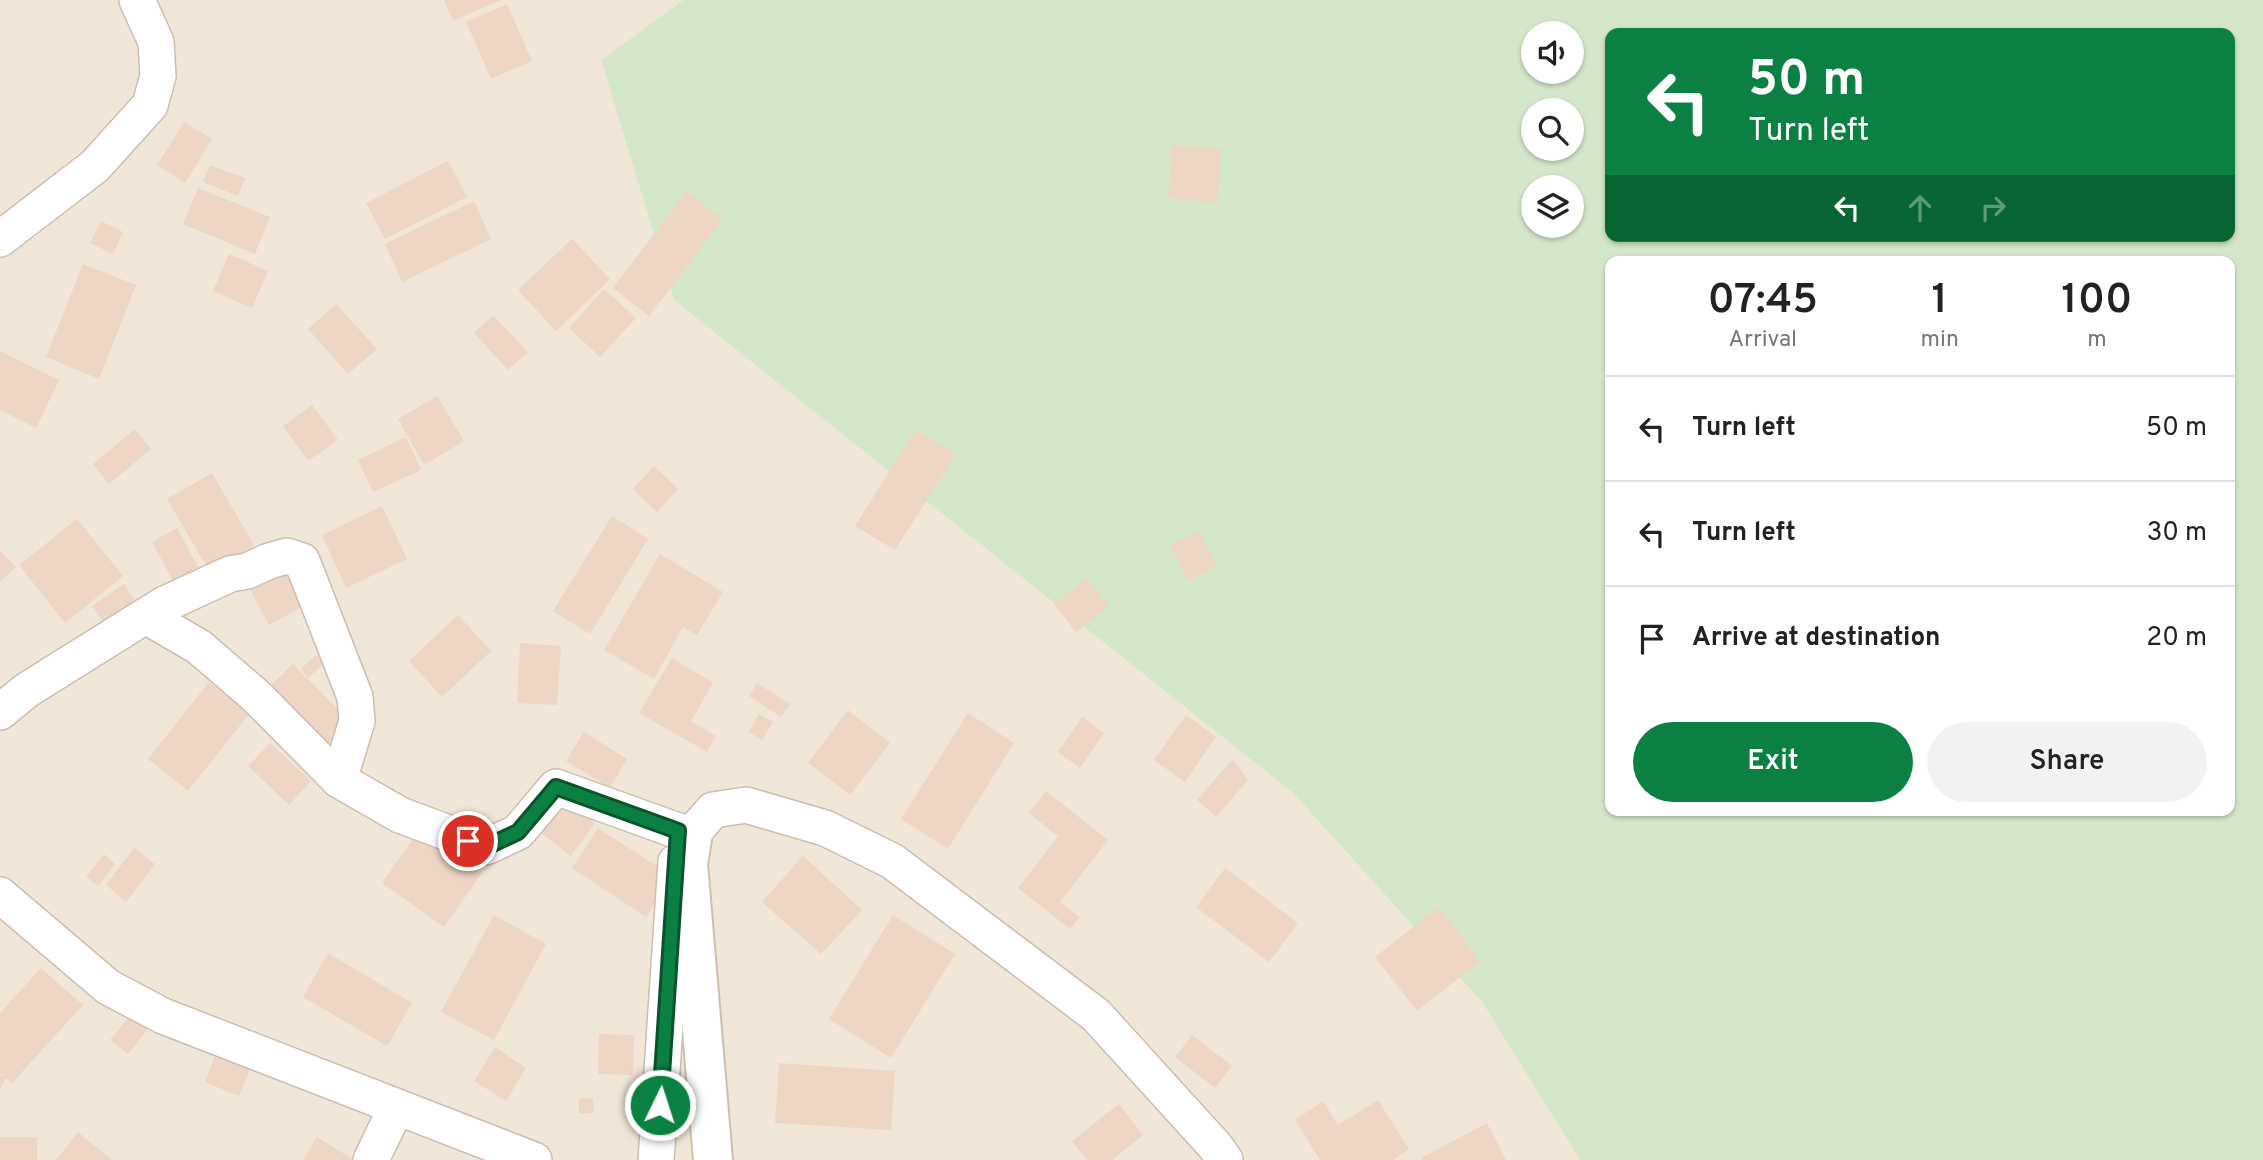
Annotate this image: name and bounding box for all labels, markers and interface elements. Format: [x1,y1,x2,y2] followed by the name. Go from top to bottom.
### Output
[1521,21,1584,238] map controls
[1521,21,1584,84] button: sound
[1748,51,1865,113] text: 50 m
[1633,56,1724,147] icon: left
[1521,98,1584,161] button: search
[1748,112,1869,152] text: Turn left
[1521,175,1584,238] button: layers
[1828,189,1866,227] icon: left
[1901,189,1939,227] icon: ahead
[1974,189,2012,227] icon: right
[1707,275,1818,328] text: 07:45
[1932,275,1948,328] text: 1
[2061,275,2133,328] text: 100
[1729,326,1797,355] text: Arrival
[1921,326,1959,355] text: min
[2087,326,2107,355] text: m
[1633,410,1671,448] icon: left
[1692,412,1796,445] text: Turn left
[2146,412,2207,445] text: 50 m
[1633,515,1671,553] icon: left
[1692,517,1796,550] text: Turn left
[2147,517,2207,550] text: 30 m
[1633,620,1671,658] icon: arrive
[1692,622,1940,655] text: Arrive at destination
[2146,622,2207,655] text: 20 m
[1633,722,1913,802] button: Exit
[1927,722,2207,802] button: Share
[438,811,498,871] pin
[449,822,487,860] icon: arrive
[623,1068,697,1142] position arrow

